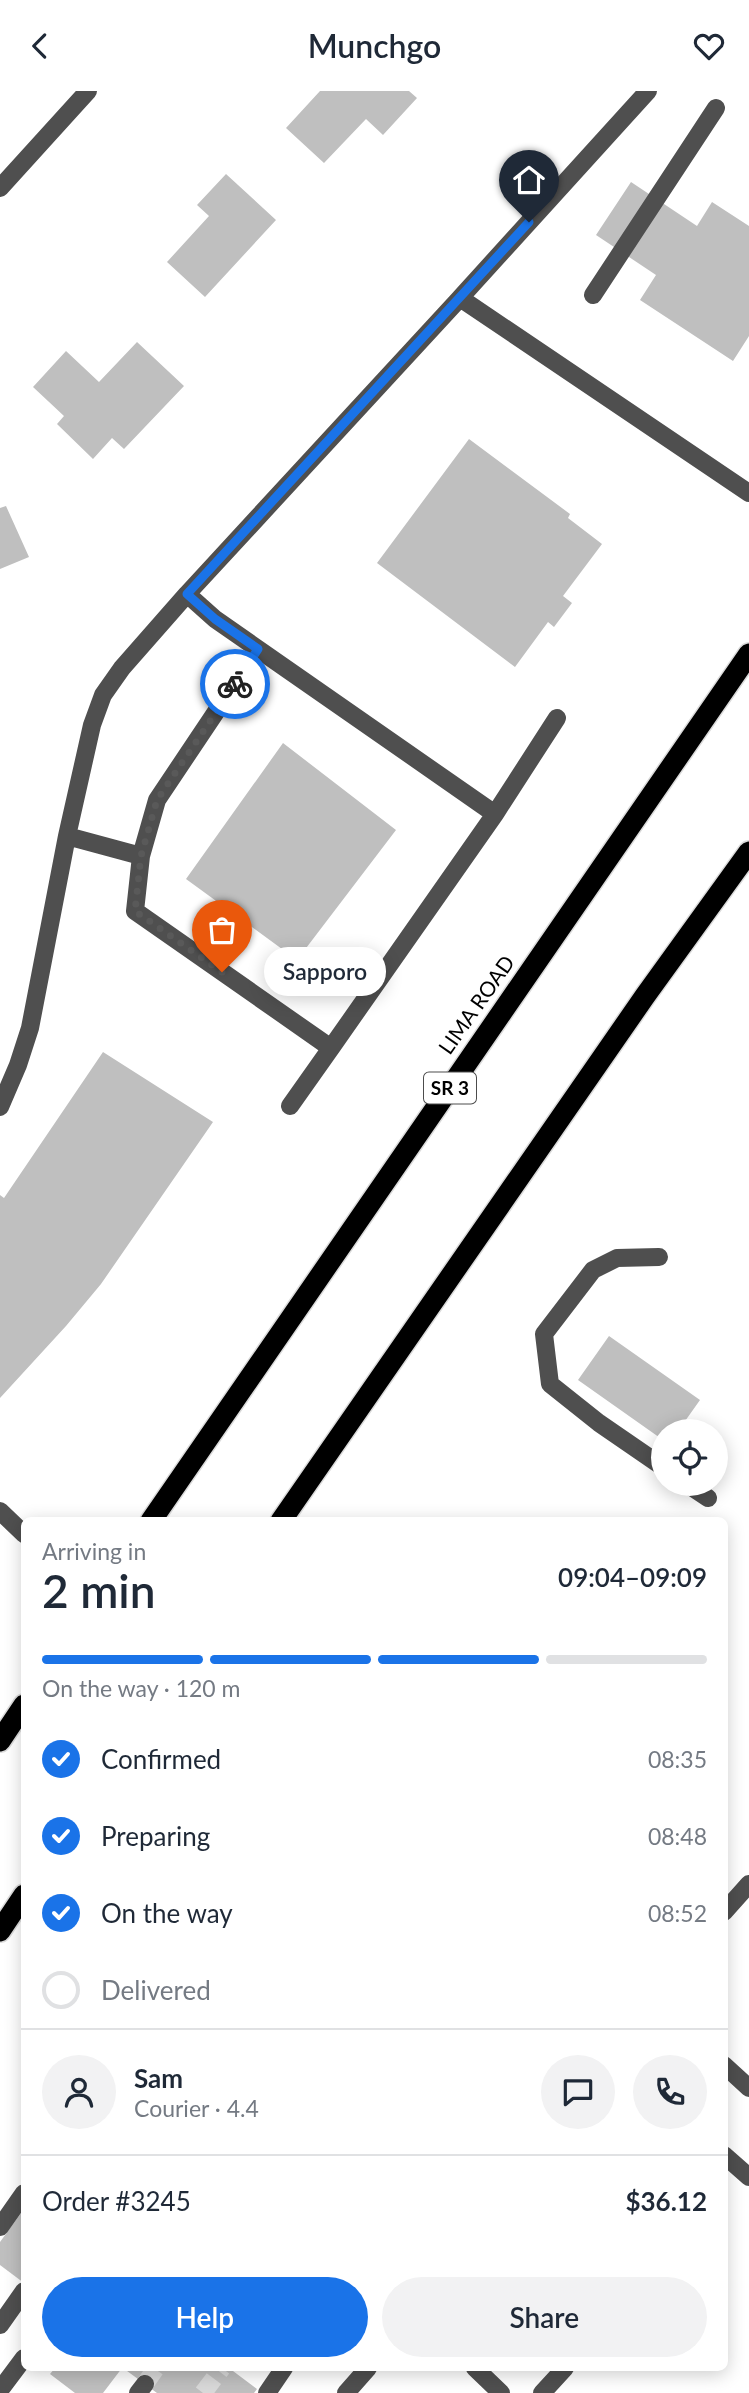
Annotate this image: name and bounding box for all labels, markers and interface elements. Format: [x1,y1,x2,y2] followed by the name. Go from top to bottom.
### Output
[308,26,441,65] text: Munchgo
[21,27,59,65] icon: back
[690,27,728,65] icon: heart
[499,150,559,222] pin
[510,161,548,199] icon: home
[200,649,270,719] courier
[216,665,254,703] icon: bike
[192,900,252,972] pin
[203,911,241,949] icon: bag
[264,947,386,997] callout: Sapporo
[433,950,519,1058] street label: LIMA ROAD
[283,957,367,985] text: Sapporo
[424,1072,476,1103] road number: SR 3
[651,1419,728,1496] map controls
[651,1419,728,1496] button: locate
[42,1537,146,1565] text: Arriving in
[558,1561,707,1593] text: 09:04–09:09
[42,1563,156,1618] text: 2 min
[42,1674,241,1702] text: On the way · 120 m
[42,1740,80,1778] icon: check
[101,1743,221,1775] text: Confirmed
[648,1745,707,1773] text: 08:35
[42,1817,80,1855] icon: check
[101,1820,210,1852] text: Preparing
[648,1822,707,1850] text: 08:48
[42,1894,80,1932] icon: check
[101,1897,233,1929] text: On the way
[648,1899,707,1927] text: 08:52
[101,1974,211,2006] text: Delivered
[42,2055,116,2129] button: person
[541,2055,615,2129] button: chat
[633,2055,707,2129] button: phone
[134,2062,183,2094] text: Sam
[134,2094,259,2122] text: Courier · 4.4
[42,2185,191,2217] text: Order #3245
[625,2185,707,2217] text: $36.12
[42,2277,368,2357] button: Help
[382,2277,707,2357] button: Share

